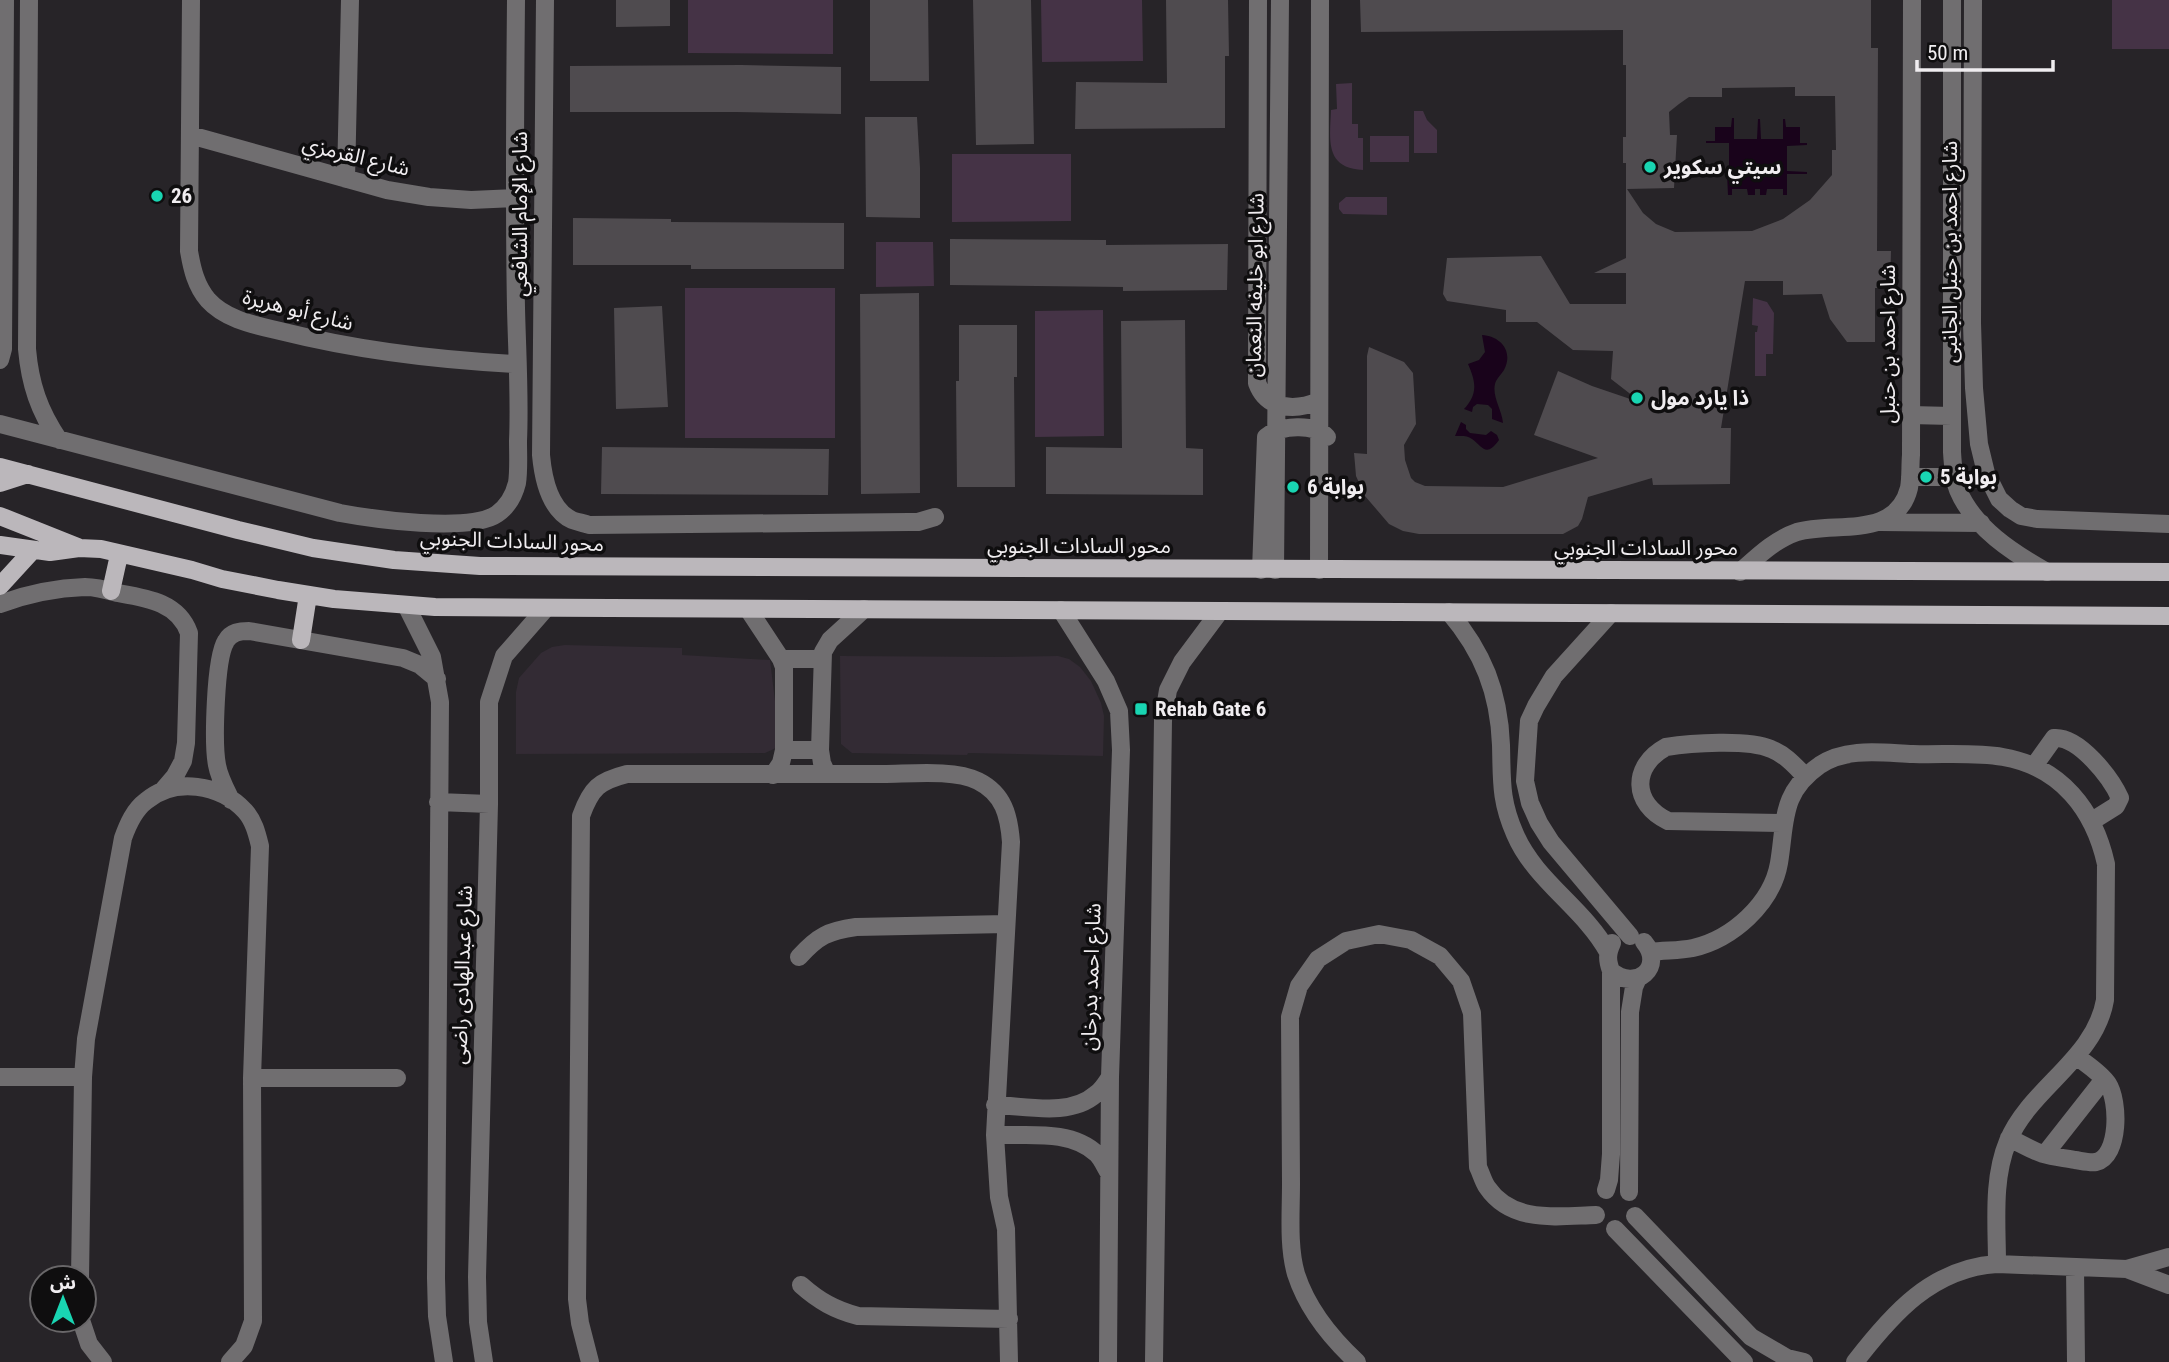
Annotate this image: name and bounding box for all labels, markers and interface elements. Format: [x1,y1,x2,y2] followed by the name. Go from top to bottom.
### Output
[1917,28,2054,72] scale bar
[1927,41,1968,65] text: 50 m
[299,131,412,185] street label: شارع القرمزي
[508,131,536,297] street label: شارع الإمام الشافعي
[1938,141,1965,363] street label: شارع احمد بن حنبل الجانبى
[1663,155,1781,184] place label: سيتي سكوير
[1642,159,1658,175] marker: سيتي سكوير
[171,184,192,208] place label: 26
[149,188,165,204] marker: 26
[1241,193,1272,377] street label: شارع ابو خليفه النعمان
[1876,264,1903,424] street label: شارع احمد بن حنبل
[240,284,356,338] street label: شارع أبو هريرة
[1651,386,1749,410] place label: ذا يارد مول
[1629,390,1645,406] marker: ذا يارد مول
[1940,465,1997,489] place label: بوابة 5
[1918,469,1934,485] marker: بوابة 5
[1307,475,1364,499] place label: بوابة 6
[1285,479,1301,495] marker: بوابة 6
[419,526,604,560] street label: محور السادات الجنوبي
[987,534,1171,562] street label: محور السادات الجنوبي
[1554,536,1738,564] street label: محور السادات الجنوبي
[1155,697,1266,721] place label: Rehab Gate 6
[1133,701,1149,717] marker: Rehab Gate 6
[447,885,480,1065] street label: شارع عبدالهادى راضى
[1076,903,1109,1051] street label: شارع احمد بدرخان
[28,1264,98,1334] north arrow
[50,1271,76,1294] text: ش

